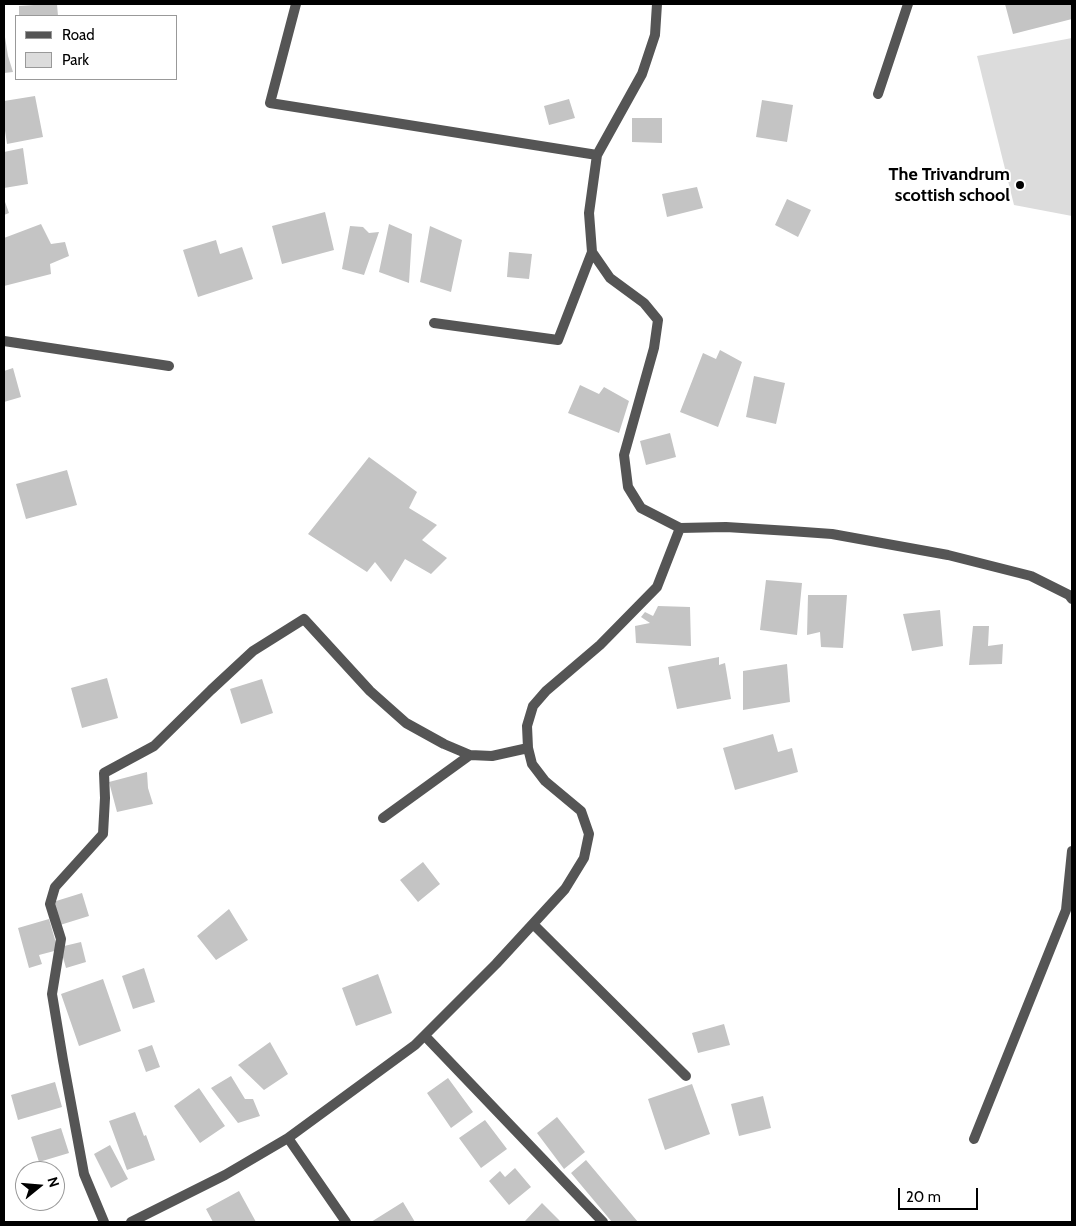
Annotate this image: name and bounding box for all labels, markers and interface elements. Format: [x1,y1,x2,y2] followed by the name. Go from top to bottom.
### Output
[15,15,178,80] legend
[62,26,95,44] text: Road
[62,51,89,69] text: Park
[889,164,1010,206] place label: The Trivandrum scottish school
[1014,179,1026,191] marker: The Trivandrum scottish school
[15,1161,65,1211] north arrow
[43,1175,63,1189] text: N
[901,1178,981,1210] scale bar
[906,1188,941,1206] text: 20 m

